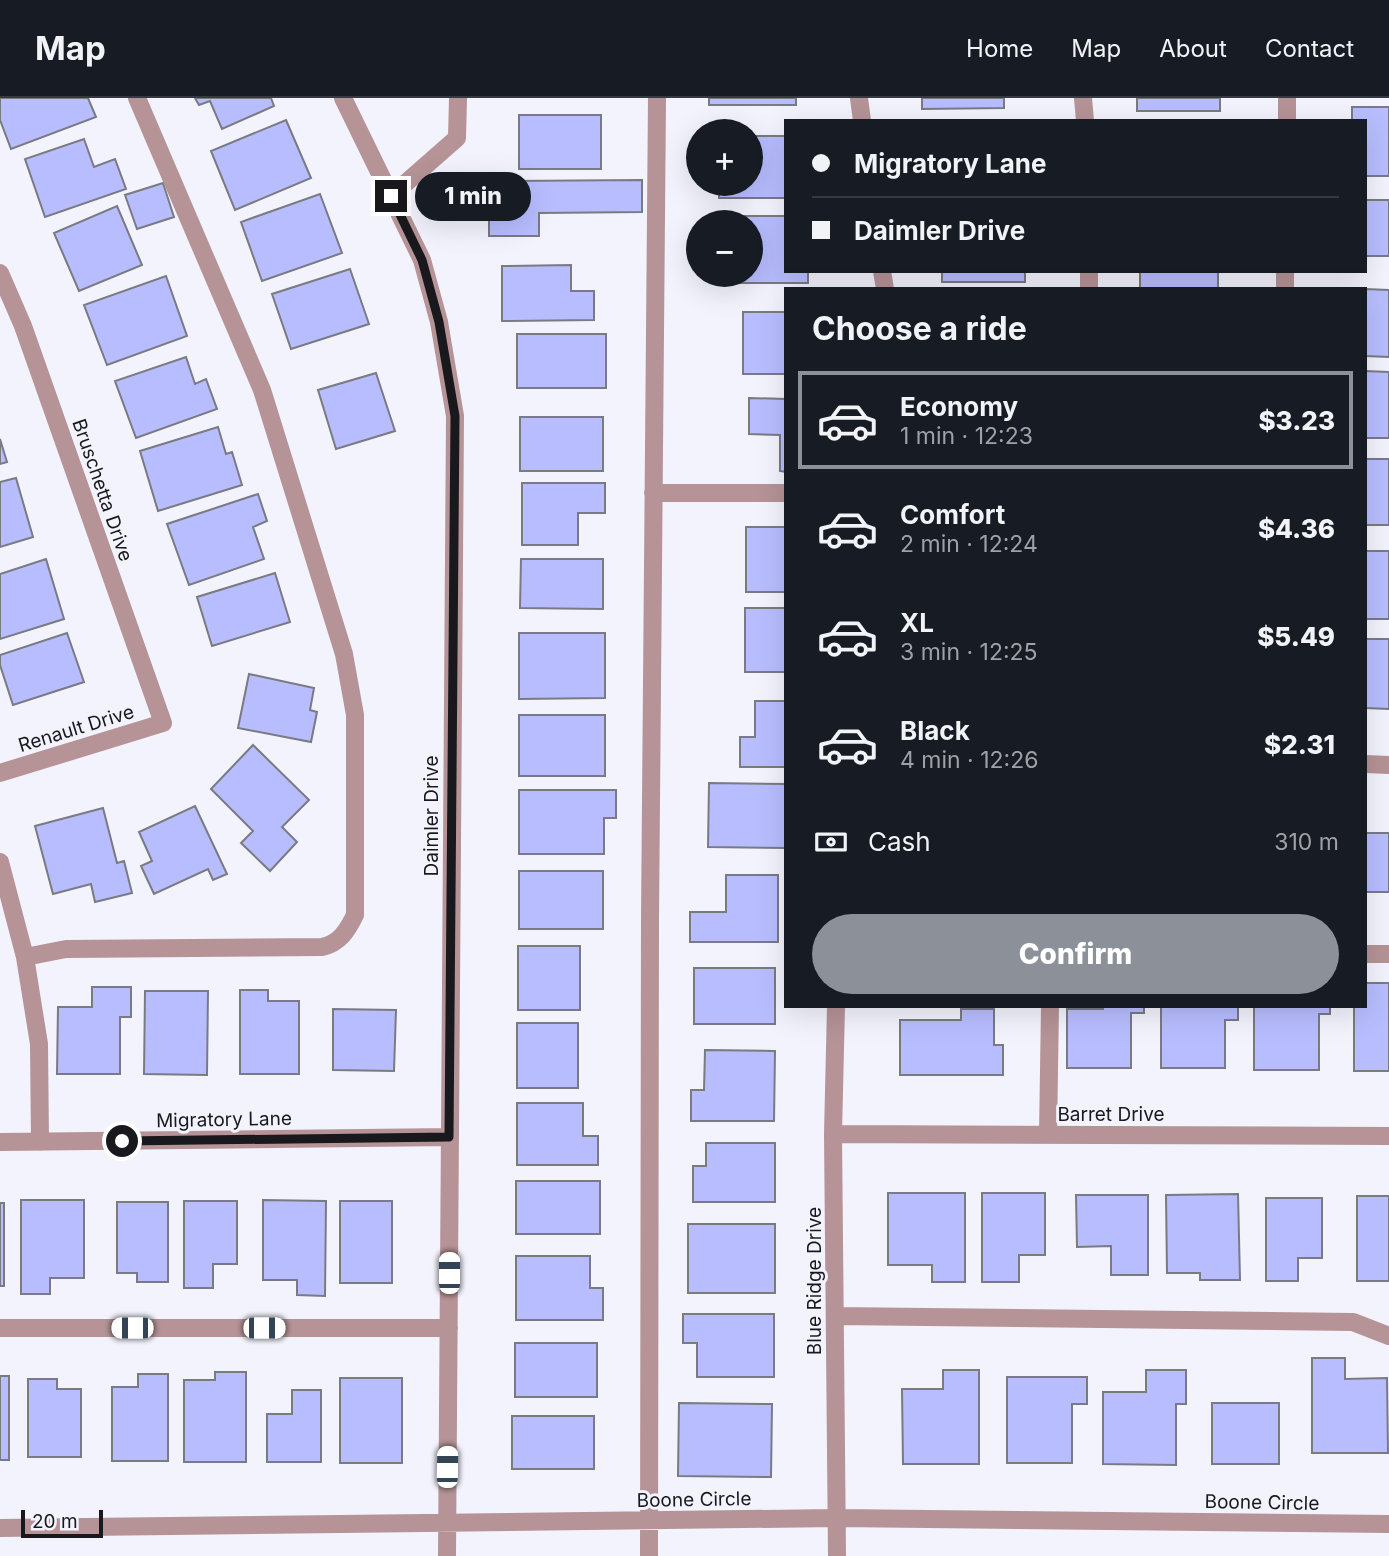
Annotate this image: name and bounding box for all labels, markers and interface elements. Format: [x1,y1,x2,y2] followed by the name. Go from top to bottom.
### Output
[35,28,106,68] text: Map
[966,34,1033,63] text: Home
[1071,34,1121,63] text: Map
[1159,34,1227,63] text: About
[1265,34,1354,63] text: Contact
[686,119,763,287] map controls
[686,119,763,196] button: +
[854,148,1047,179] text: Migratory Lane
[416,172,531,220] callout: 1 min
[375,180,407,212] route end
[444,182,502,210] text: 1 min
[686,210,763,287] button: −
[854,215,1025,246] text: Daimler Drive
[812,309,1027,348] text: Choose a ride
[816,389,879,452] icon: car
[900,391,1018,422] text: Economy
[1258,405,1335,436] text: $3.23
[67,416,138,564] street label: Bruschetta Drive
[900,422,1033,450] text: 1 min · 12:23
[816,497,879,560] icon: car
[900,499,1005,530] text: Comfort
[1258,513,1335,544] text: $4.36
[900,530,1038,558] text: 2 min · 12:24
[816,605,879,668] icon: car
[900,607,934,638] text: XL
[1257,621,1335,652] text: $5.49
[900,638,1038,666] text: 3 min · 12:25
[16,700,137,757] street label: Renault Drive
[816,713,879,776] icon: car
[900,715,970,746] text: Black
[1264,729,1335,760] text: $2.31
[900,746,1039,774] text: 4 min · 12:26
[420,756,443,876] street label: Daimler Drive
[812,823,850,861] icon: cash
[868,826,931,857] text: Cash
[1274,828,1339,856] text: 310 m
[812,914,1339,994] button: Confirm
[1057,1103,1165,1126] street label: Barret Drive
[156,1107,292,1132] street label: Migratory Lane
[106,1125,138,1157] route start
[803,1207,826,1355] street label: Blue Ridge Drive
[439,1252,460,1294] car
[112,1318,154,1339] car
[244,1318,286,1339] car
[437,1446,458,1488] car
[636,1487,752,1512] street label: Boone Circle
[1204,1490,1320,1515] street label: Boone Circle
[21,1507,103,1539] scale bar
[32,1510,78,1533] text: 20 m

